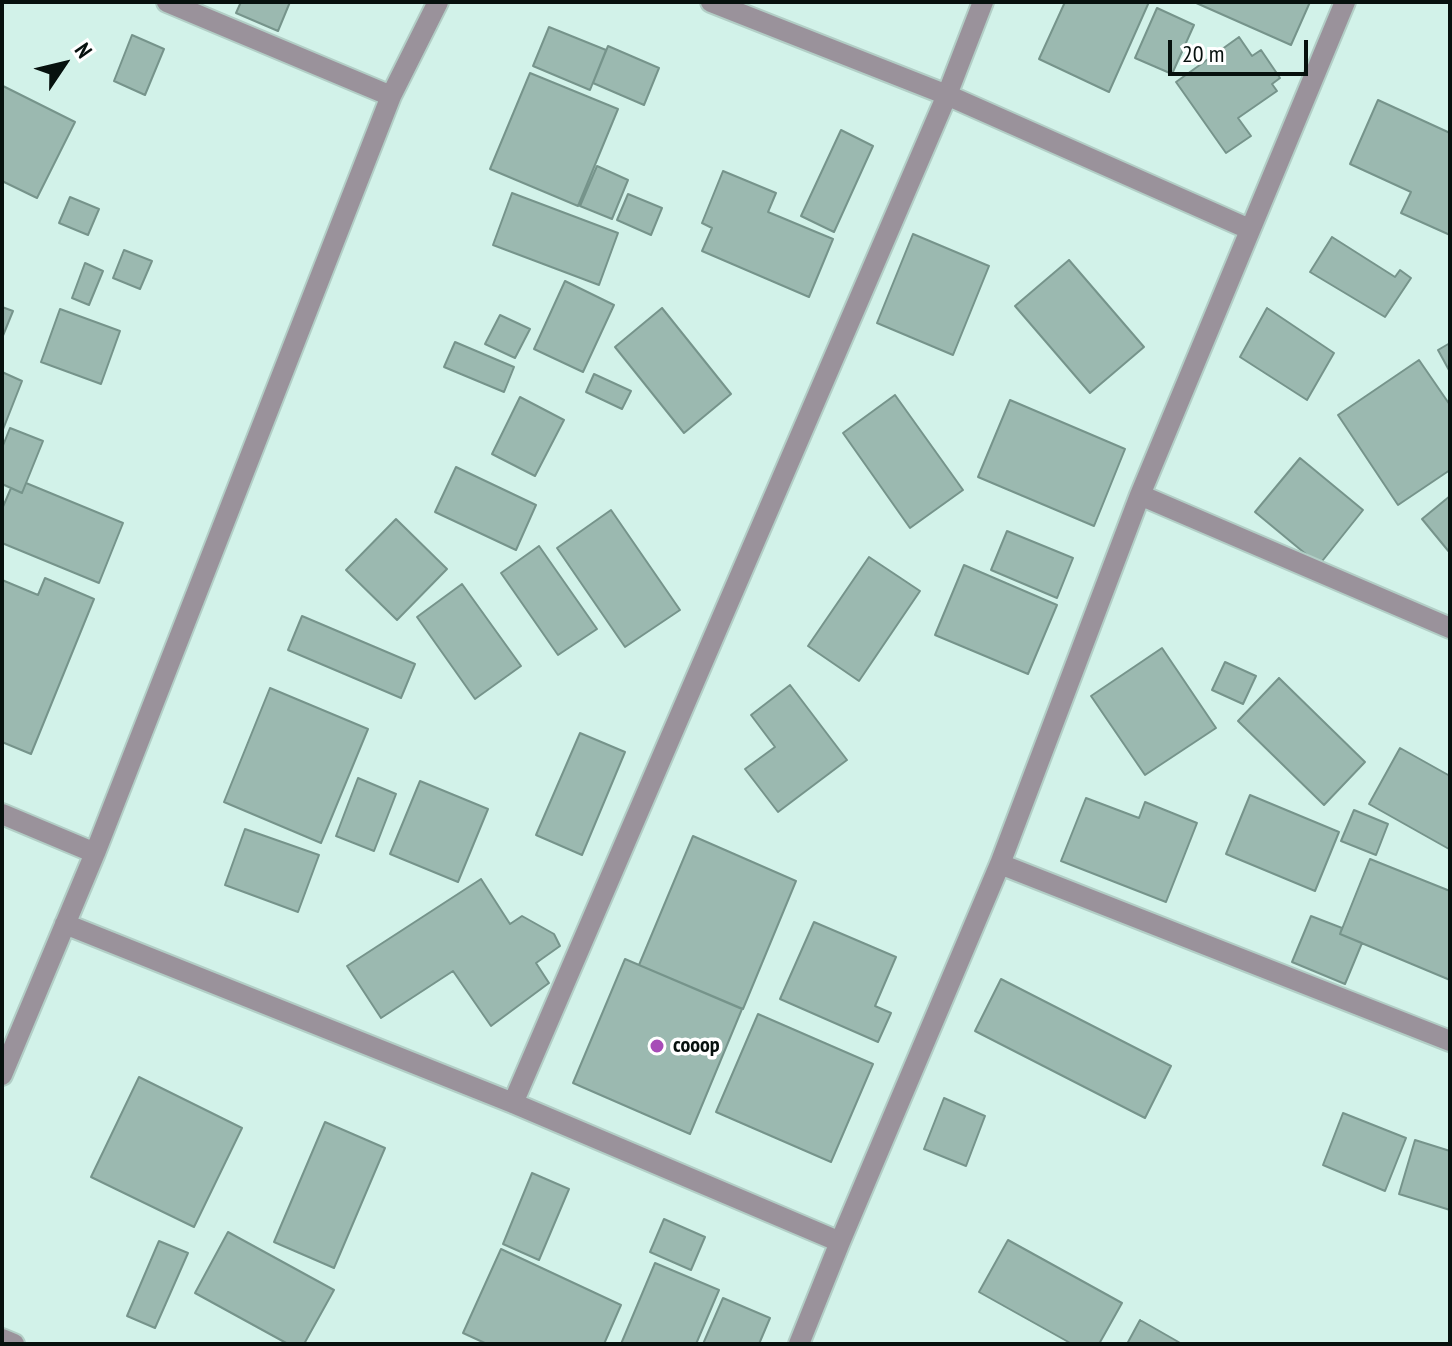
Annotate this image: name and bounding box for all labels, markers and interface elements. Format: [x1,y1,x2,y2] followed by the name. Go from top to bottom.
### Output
[24,24,104,104] north arrow
[1172,24,1312,74] scale bar
[69,37,99,63] text: N
[1182,38,1224,69] text: 20 m
[673,1033,720,1059] place label: cooop
[648,1037,666,1055] marker: cooop

